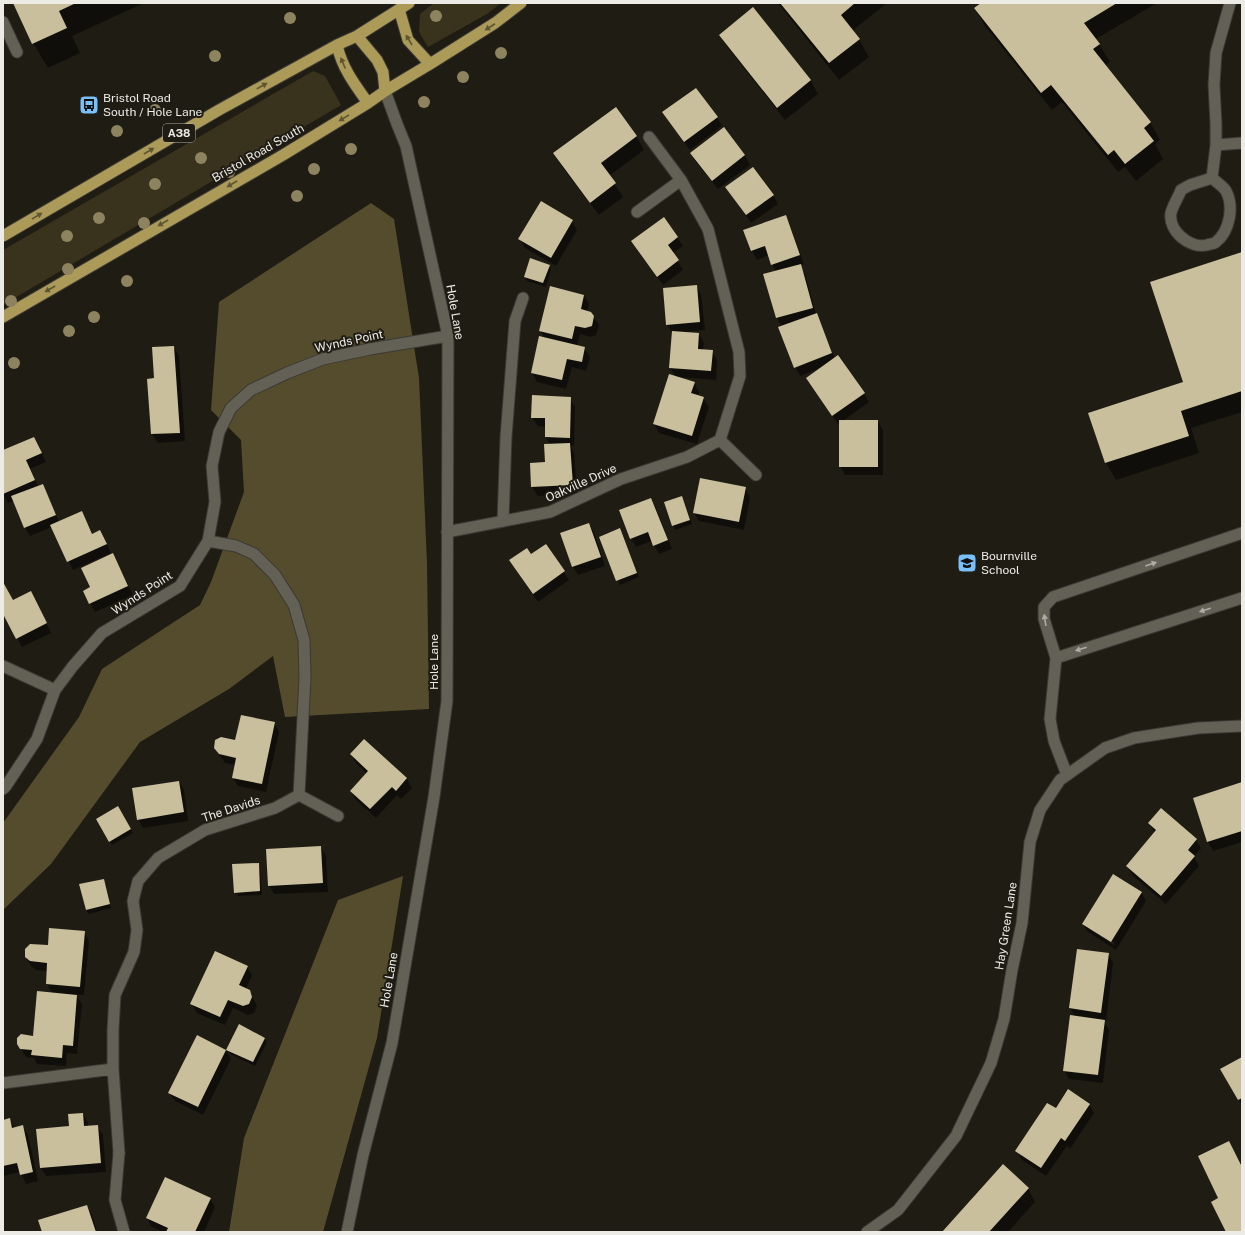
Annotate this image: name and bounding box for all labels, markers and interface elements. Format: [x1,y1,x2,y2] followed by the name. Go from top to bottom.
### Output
[484,23,495,30] one-way arrow
[406,34,413,45] one-way arrow
[340,58,346,69] one-way arrow
[256,83,268,90] one-way arrow
[103,91,203,119] place label: Bristol Road South / Hole Lane
[78,94,100,116] bus stop icon: Bristol Road South / Hole Lane
[338,114,350,121] one-way arrow
[209,121,307,185] street label: Bristol Road South
[163,124,195,142] road number: A38
[143,147,155,154] one-way arrow
[226,180,238,187] one-way arrow
[32,212,42,220] one-way arrow
[157,220,169,227] one-way arrow
[443,283,467,341] street label: Hole Lane
[44,285,56,292] one-way arrow
[314,327,385,355] street label: Wynds Point
[543,461,619,505] street label: Oakville Drive
[981,549,1037,577] place label: Bournville School
[956,552,978,574] school or university icon: Bournville School
[1145,560,1157,566] one-way arrow
[109,568,175,618] street label: Wynds Point
[1199,607,1211,613] one-way arrow
[1042,614,1048,626] one-way arrow
[427,634,441,690] street label: Hole Lane
[1075,647,1087,653] one-way arrow
[200,793,262,825] street label: The Davids
[992,881,1020,971] street label: Hay Green Lane
[377,951,401,1009] street label: Hole Lane

